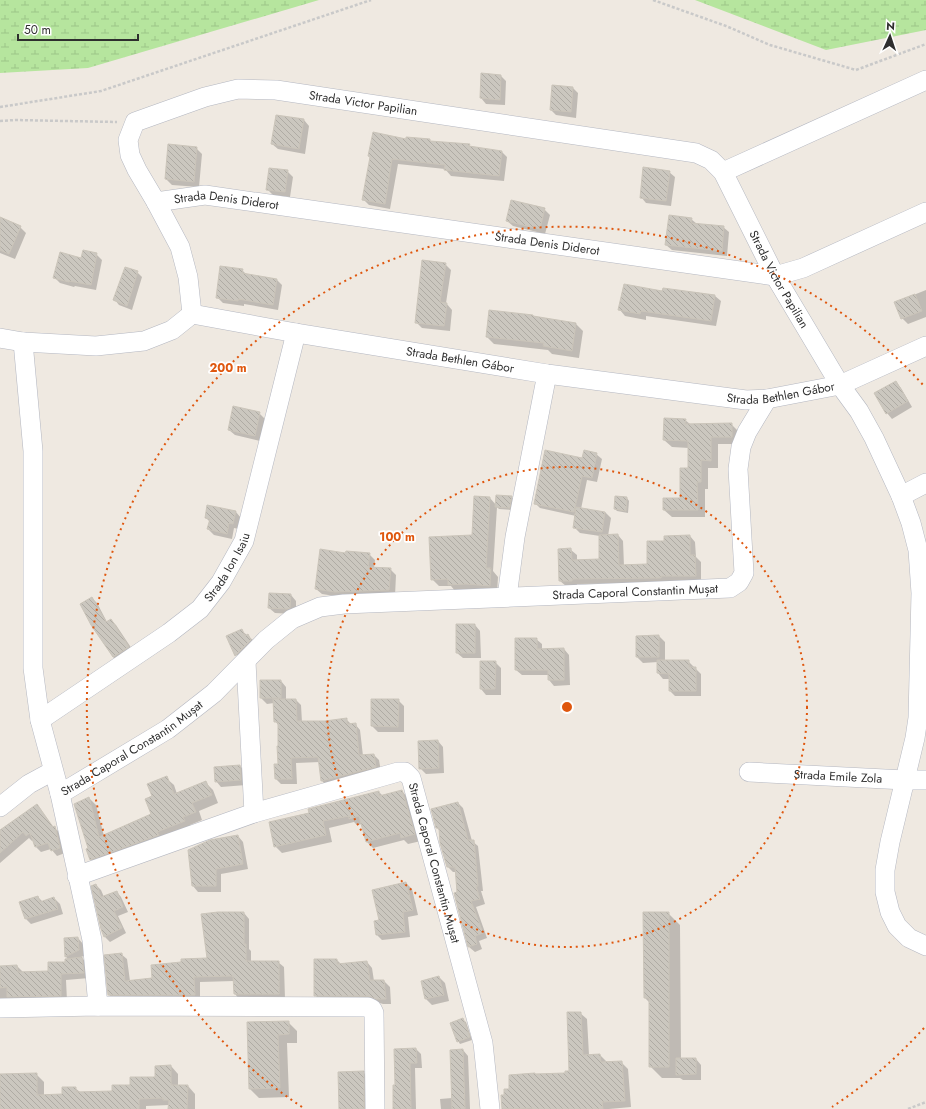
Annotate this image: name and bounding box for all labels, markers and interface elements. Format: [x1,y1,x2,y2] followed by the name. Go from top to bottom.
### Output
[18,16,138,42] scale bar
[870,16,910,56] north arrow
[886,18,895,34] text: N
[24,21,51,39] text: 50 m
[308,86,419,120] street label: Strada Victor Papilian
[173,186,280,214] street label: Strada Denis Diderot
[494,227,601,260] street label: Strada Denis Diderot
[745,227,813,332] street label: Strada Victor Papilian
[405,342,516,378] street label: Strada Bethlen Gábor
[209,359,247,377] text: 200 m
[726,377,837,409] street label: Strada Bethlen Gábor
[379,528,415,546] text: 100 m
[200,531,255,606] street label: Strada Ion Isaiu
[552,579,719,604] street label: Strada Caporal Constantin Mușat
[57,696,207,800] street label: Strada Caporal Constantin Mușat
[560,700,574,714] centre of rings
[793,765,883,788] street label: Strada Emile Zola
[404,781,464,945] street label: Strada Caporal Constantin Mușat

